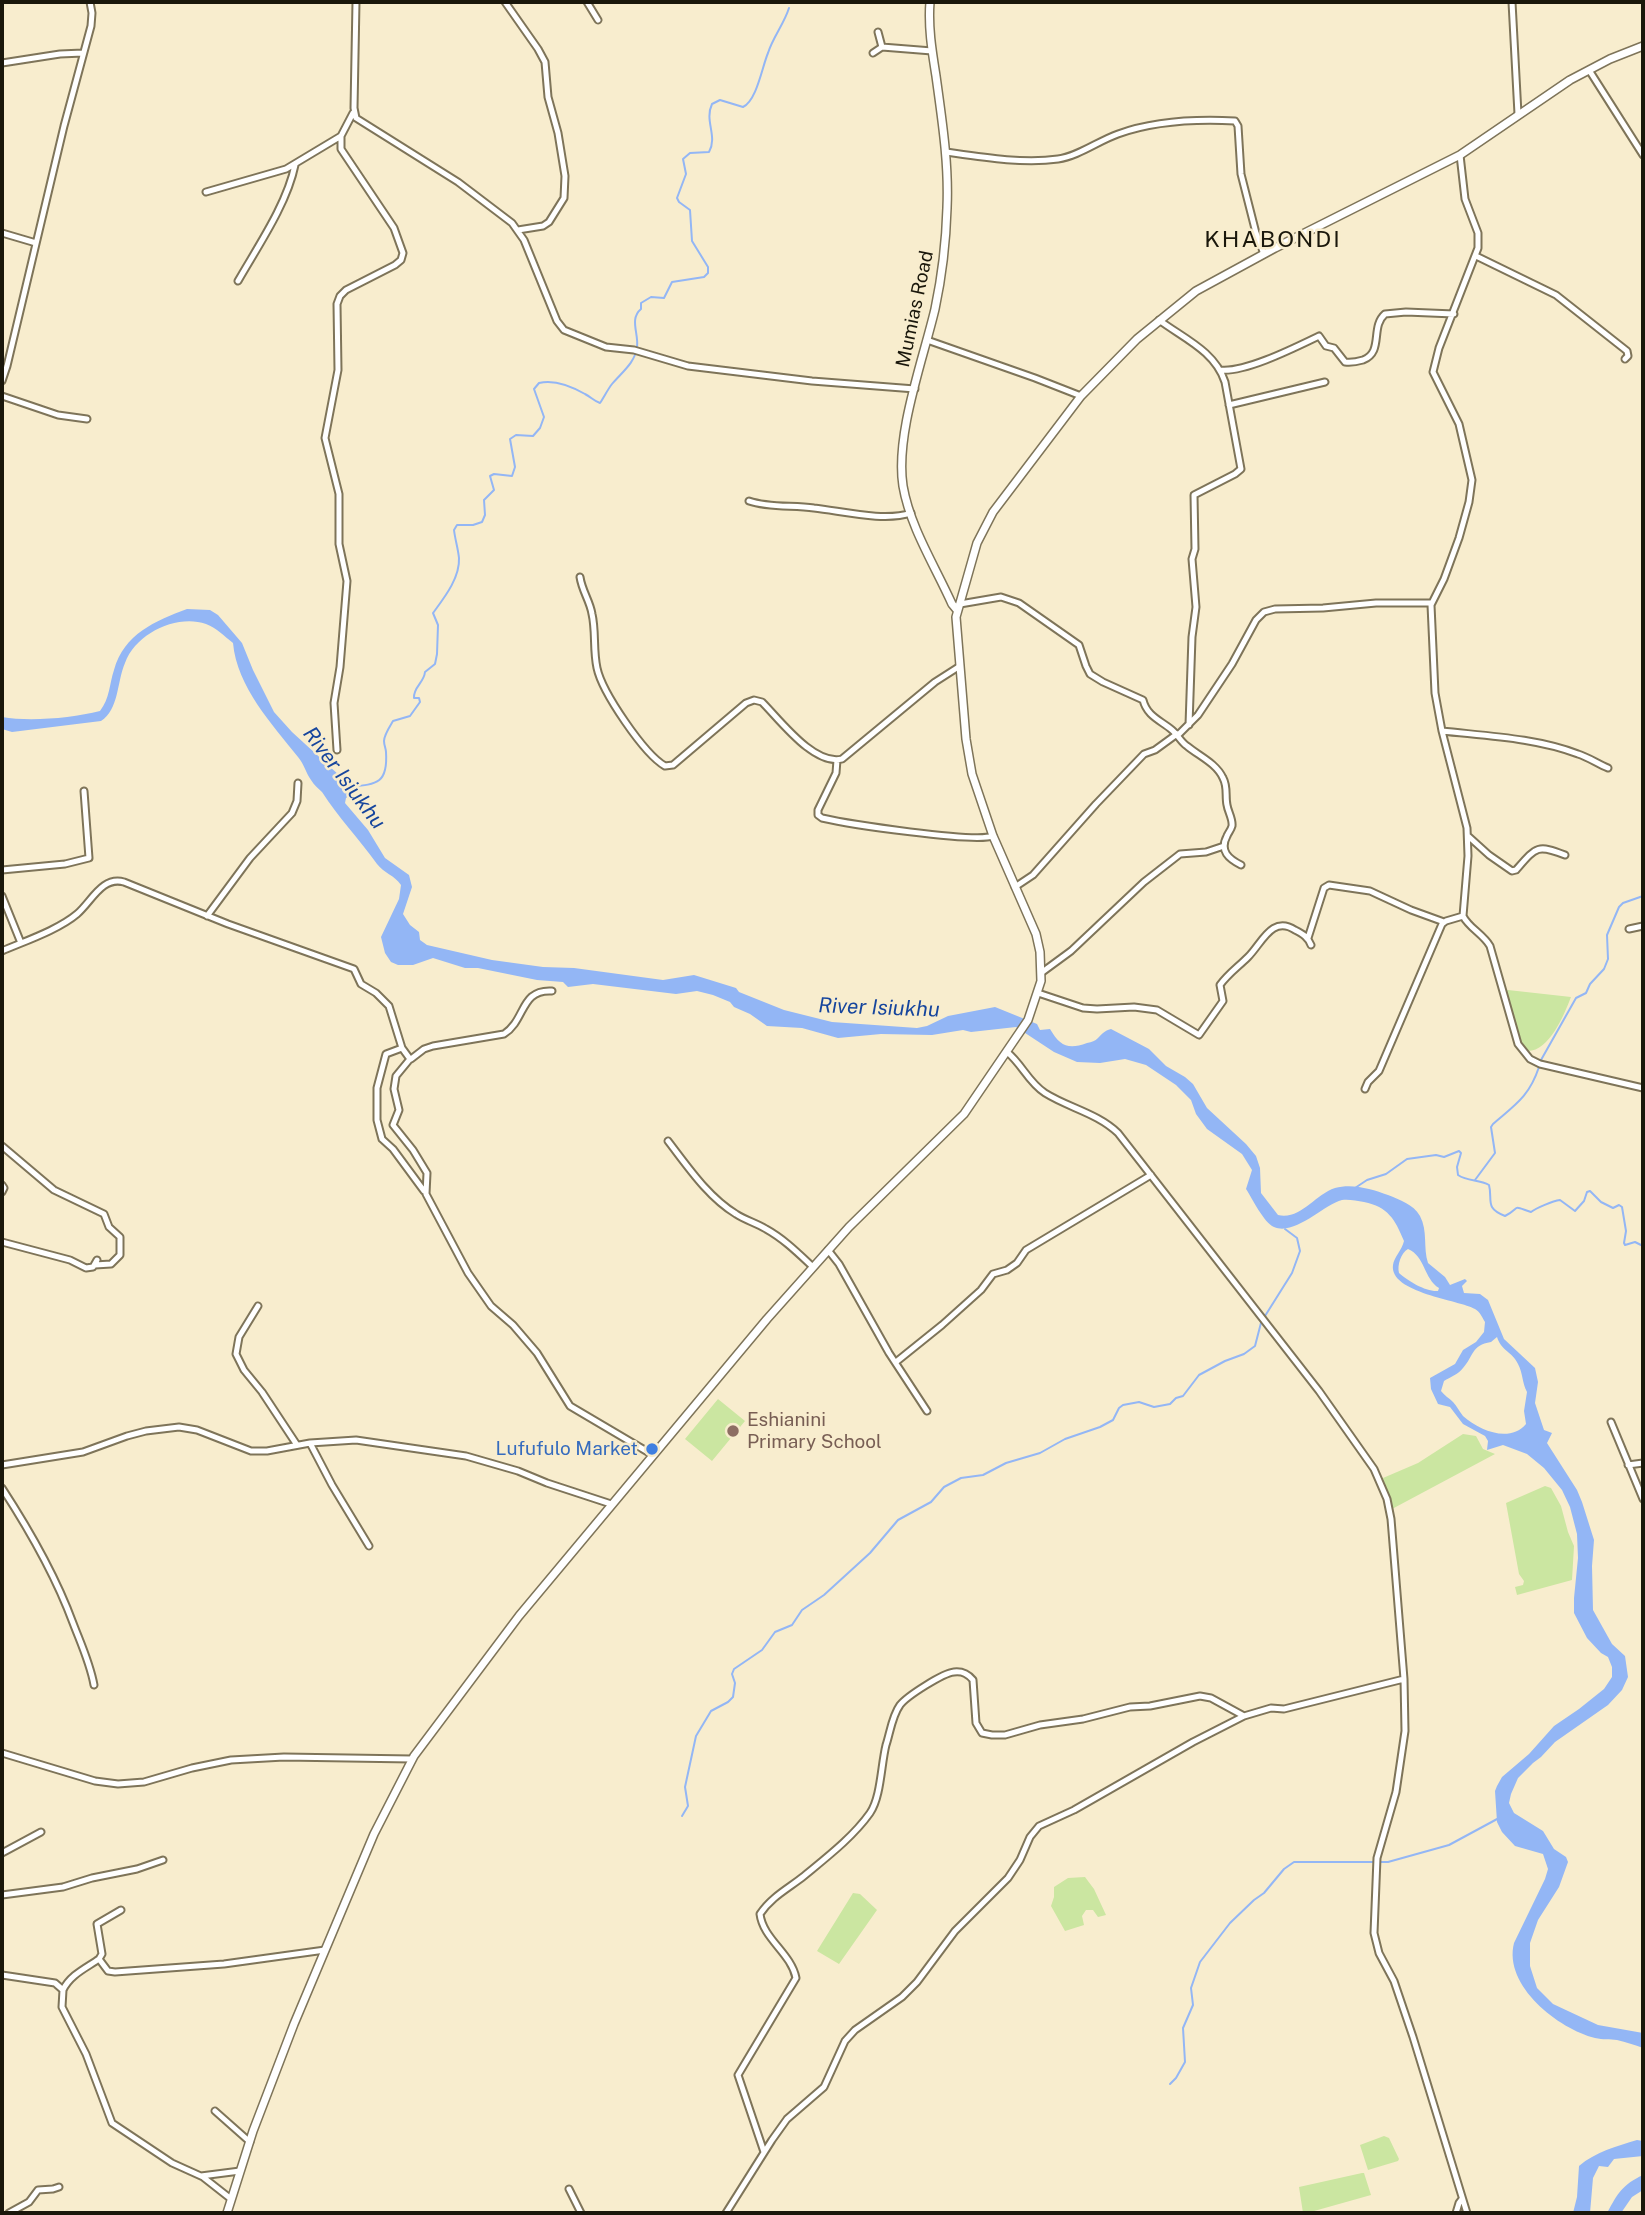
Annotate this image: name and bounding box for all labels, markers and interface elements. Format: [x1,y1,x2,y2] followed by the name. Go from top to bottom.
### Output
[1205,226,1341,254] district label: KHABONDI
[892,249,938,369] street label: Mumias Road
[297,722,391,834] water label: River Isiukhu
[818,993,940,1023] water label: River Isiukhu
[747,1409,882,1453] place label: Eshianini Primary School
[725,1423,741,1439] marker: Eshianini Primary School
[495,1438,638,1460] place label: Lufufulo Market
[644,1441,660,1457] marker: Lufufulo Market

